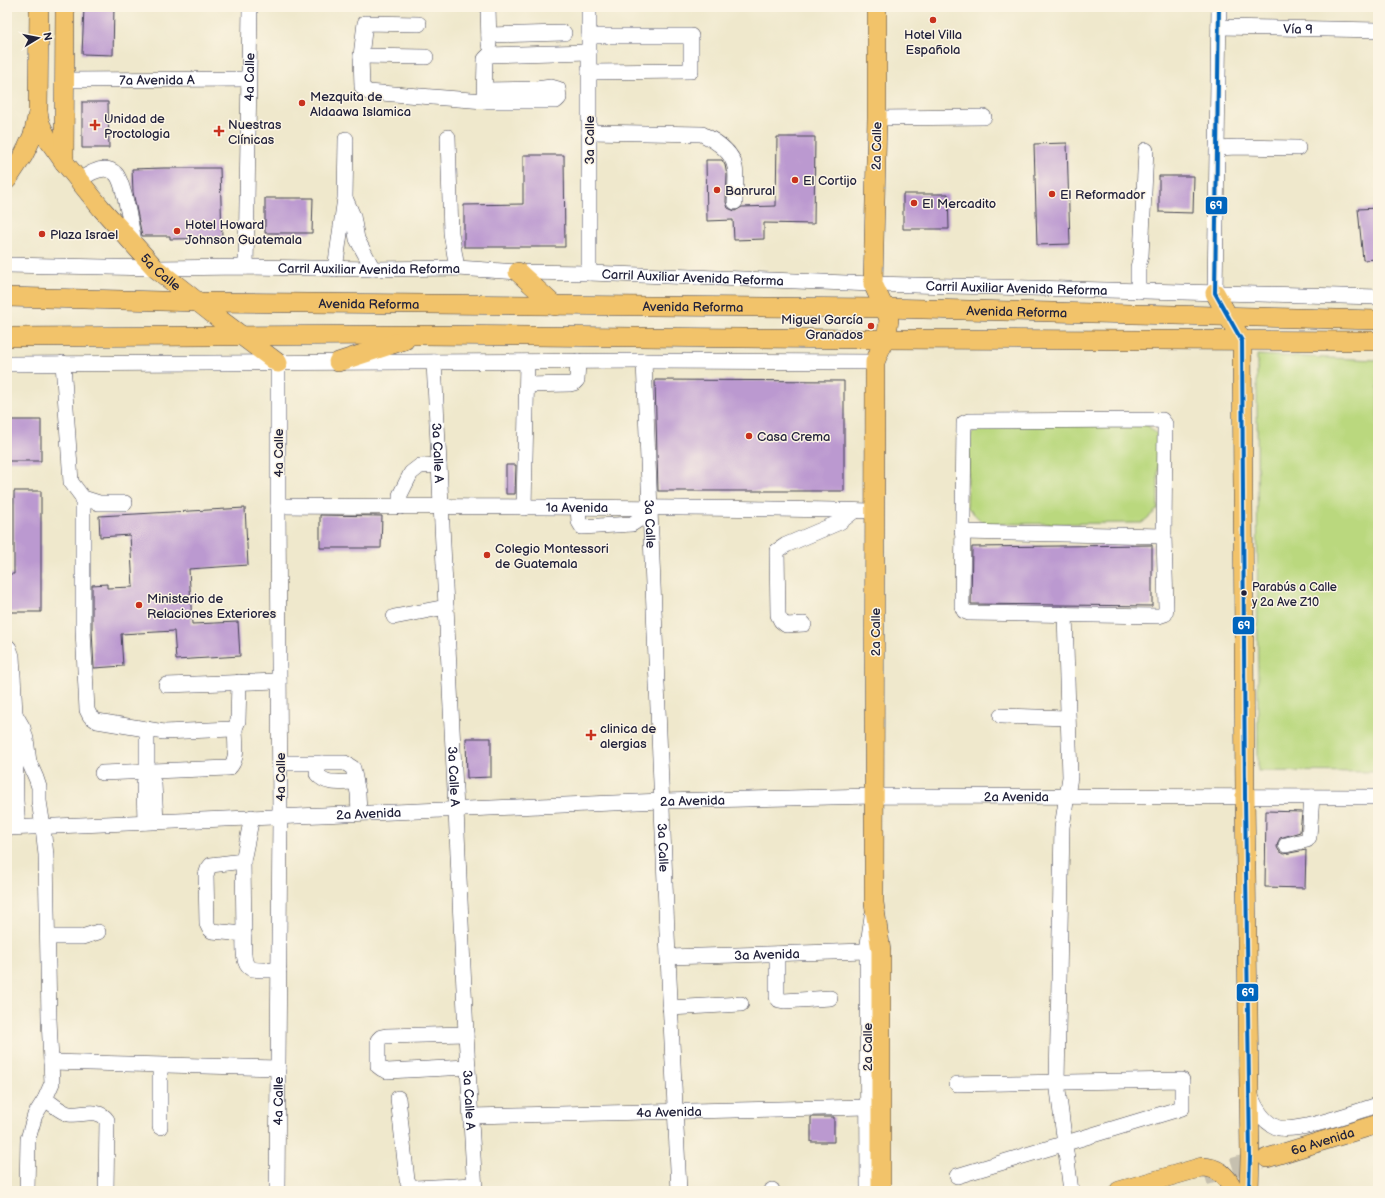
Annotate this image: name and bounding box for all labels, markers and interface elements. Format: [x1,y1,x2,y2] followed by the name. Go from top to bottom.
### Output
[928,15,938,25] marker: Hotel Villa Española
[18,18,58,58] north arrow
[1283,21,1313,38] street label: Vía 9
[904,27,962,58] place label: Hotel Villa Española
[40,31,54,42] text: N
[242,52,258,102] street label: 4a Calle
[119,72,195,89] street label: 7a Avenida A
[310,89,411,120] place label: Mezquita de Aldaawa Islamica
[297,98,307,108] marker: Mezquita de Aldaawa Islamica
[104,111,170,142] place label: Unidad de Proctologia
[582,115,598,164] street label: 3a Calle
[228,117,282,148] place label: Nuestras Clínicas
[89,119,101,131] marker: Unidad de Proctologia
[869,121,885,170] street label: 2a Calle
[213,125,225,137] marker: Nuestras Clínicas
[803,173,857,189] place label: El Cortijo
[790,175,800,185] marker: El Cortijo
[725,183,775,199] place label: Banrural
[712,185,722,195] marker: Banrural
[1060,187,1145,203] place label: El Reformador
[1047,189,1057,199] marker: El Reformador
[922,196,996,212] place label: El Mercadito
[1205,196,1228,215] line badge: 69
[909,198,919,208] marker: El Mercadito
[1209,199,1223,212] text: 69
[185,217,302,248] place label: Hotel Howard Johnson Guatemala
[172,226,182,236] marker: Hotel Howard Johnson Guatemala
[50,227,118,243] place label: Plaza Israel
[37,229,47,239] marker: Plaza Israel
[137,251,184,295] street label: 5a Calle
[278,261,460,278] street label: Carril Auxiliar Avenida Reforma
[601,266,784,290] street label: Carril Auxiliar Avenida Reforma
[925,278,1108,299] street label: Carril Auxiliar Avenida Reforma
[318,296,419,313] street label: Avenida Reforma
[642,299,743,316] street label: Avenida Reforma
[966,303,1067,321] street label: Avenida Reforma
[781,312,864,343] place label: Miguel García Granados
[866,321,876,331] marker: Miguel García Granados
[428,422,447,484] street label: 3a Calle A
[271,428,287,477] street label: 4a Calle
[757,429,830,445] place label: Casa Crema
[744,431,754,441] marker: Casa Crema
[641,499,659,549] street label: 3a Calle
[546,500,608,516] street label: 1a Avenida
[495,541,609,572] place label: Colegio Montessori de Guatemala
[482,550,492,560] marker: Colegio Montessori de Guatemala
[1251,580,1337,610] place label: Parabús a Calle y 2a Ave Z10
[1239,588,1249,598] marker: Parabús a Calle y 2a Ave Z10
[147,591,277,622] place label: Ministerio de Relaciones Exteriores
[134,600,144,610] marker: Ministerio de Relaciones Exteriores
[868,607,884,656] street label: 2a Calle
[1232,616,1255,635] line badge: 69
[1237,619,1251,632] text: 69
[600,721,656,752] place label: clinica de alergias
[585,729,597,741] marker: clinica de alergias
[444,746,463,807] street label: 3a Calle A
[273,752,289,801] street label: 4a Calle
[984,789,1049,805] street label: 2a Avenida
[660,793,725,810] street label: 2a Avenida
[336,805,402,823] street label: 2a Avenida
[654,823,672,873] street label: 3a Calle
[734,946,800,964] street label: 3a Avenida
[1236,983,1259,1002] line badge: 69
[1241,986,1255,999] text: 69
[860,1022,876,1071] street label: 2a Calle
[459,1070,479,1131] street label: 3a Calle A
[271,1076,287,1126] street label: 4a Calle
[636,1104,702,1121] street label: 4a Avenida
[1289,1125,1356,1159] street label: 6a Avenida

